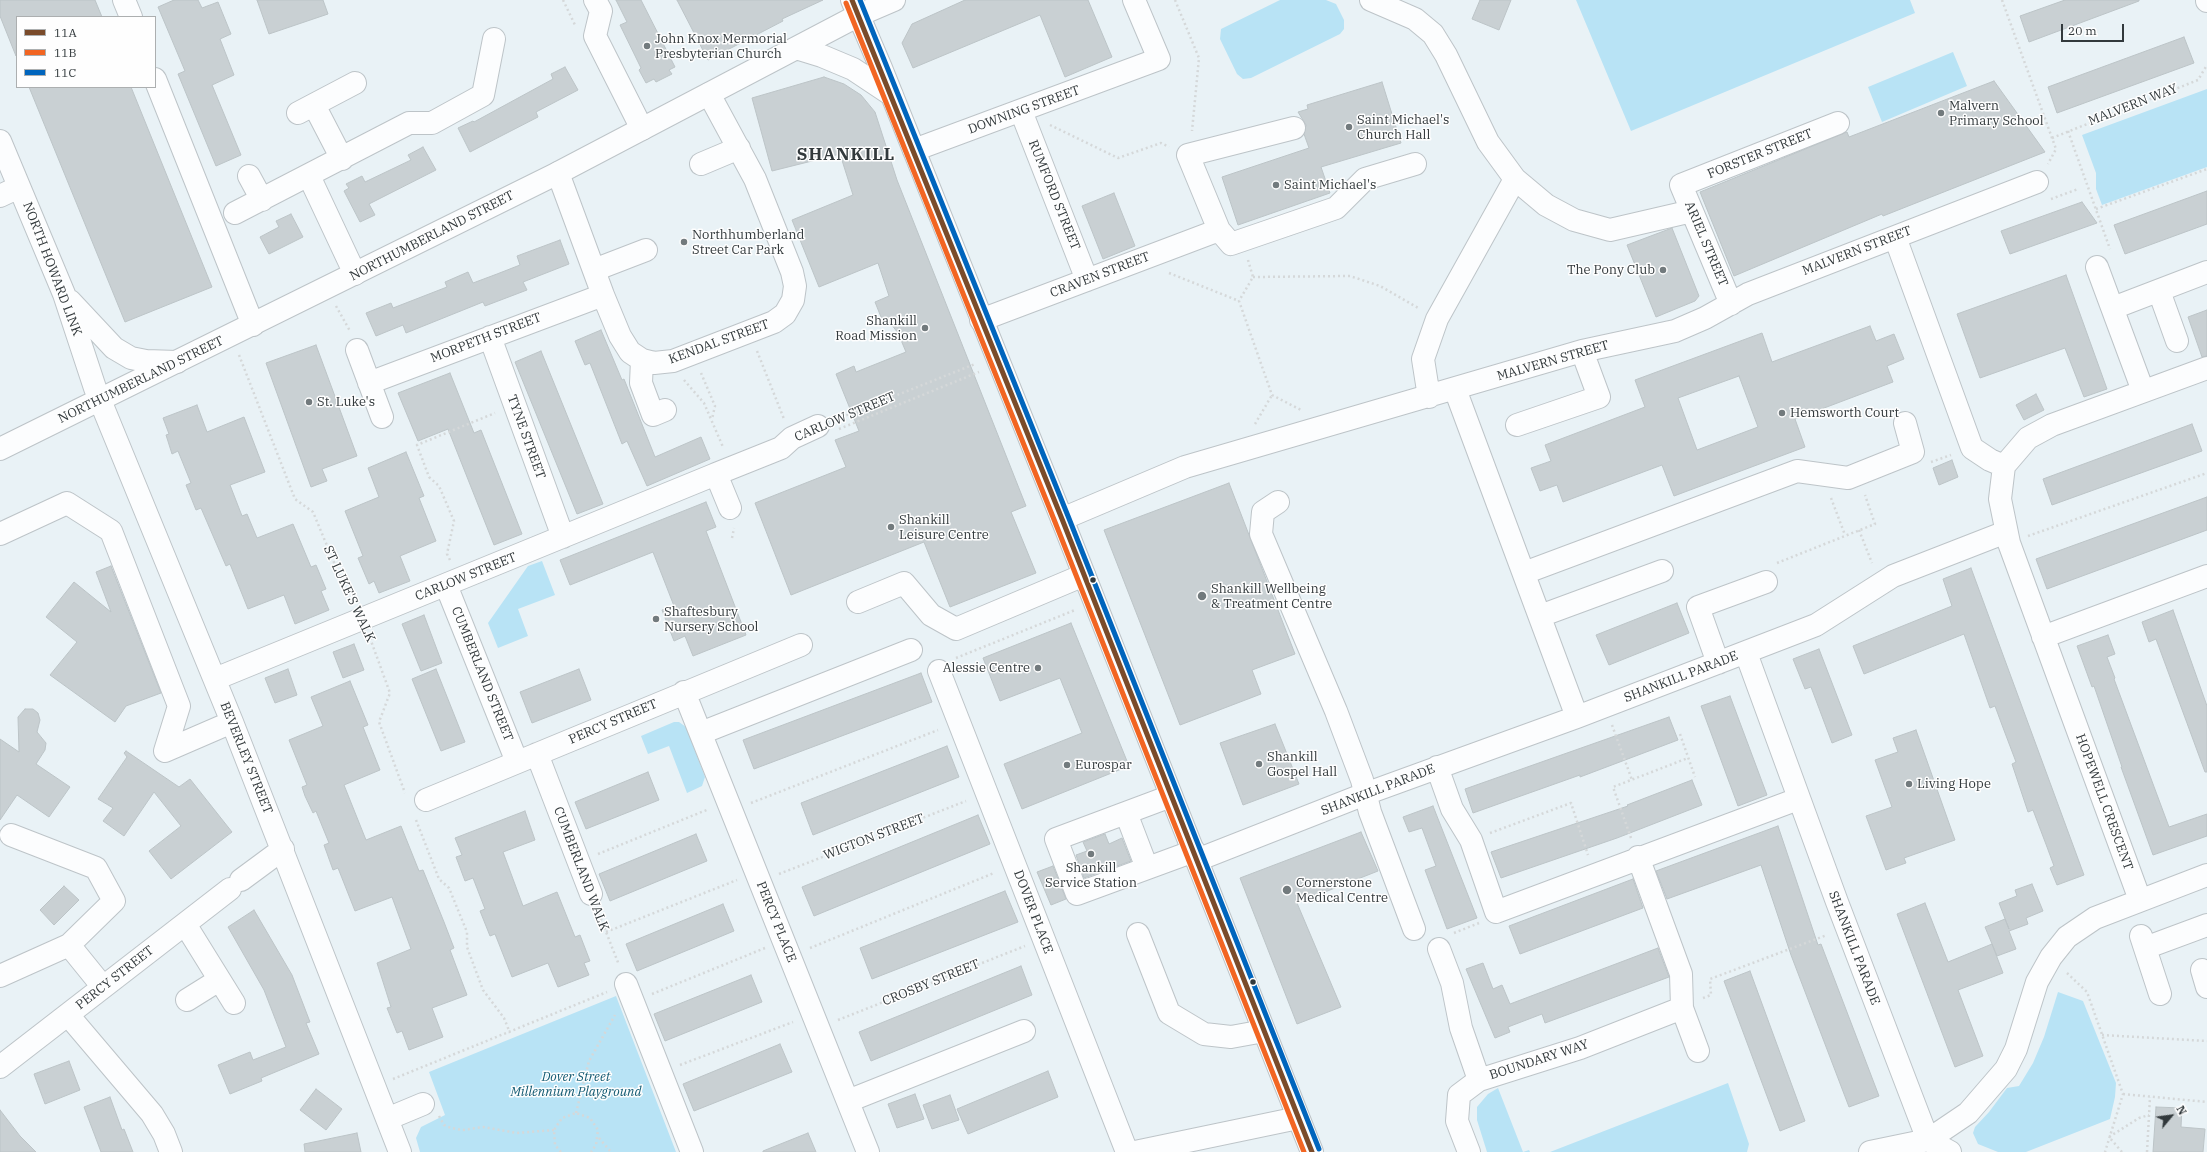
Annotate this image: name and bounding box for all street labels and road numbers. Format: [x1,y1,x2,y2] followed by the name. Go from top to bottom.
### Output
[2086,81,2180,129] street label: MALVERN WAY
[966,83,1082,137] street label: DOWNING STREET
[1705,126,1815,182] street label: FORSTER STREET
[1025,138,1083,252] street label: RUMFORD STREET
[347,188,517,284] street label: NORTHUMBERLAND STREET
[1681,199,1731,289] street label: ARIEL STREET
[19,200,85,338] street label: NORTH HOWARD LINK
[1800,223,1914,279] street label: MALVERN STREET
[1048,249,1152,301] street label: CRAVEN STREET
[428,310,544,366] street label: MORPETH STREET
[667,317,771,367] street label: KENDAL STREET
[56,333,226,427] street label: NORTHUMBERLAND STREET
[1495,338,1611,384] street label: MALVERN STREET
[792,389,898,445] street label: CARLOW STREET
[504,393,548,481] street label: TYNE STREET
[320,543,378,645] street label: ST LUKE'S WALK
[413,550,519,604] street label: CARLOW STREET
[448,604,516,744] street label: CUMBERLAND STREET
[1622,648,1740,706] street label: SHANKILL PARADE
[566,696,660,748] street label: PERCY STREET
[216,700,276,816] street label: BEVERLEY STREET
[2072,732,2136,872] street label: HOPEWELL CRESCENT
[1319,761,1437,819] street label: SHANKILL PARADE
[550,805,612,933] street label: CUMBERLAND WALK
[821,811,927,863] street label: WIGTON STREET
[1010,868,1056,956] street label: DOVER PLACE
[753,879,799,965] street label: PERCY PLACE
[1825,889,1883,1007] street label: SHANKILL PARADE
[73,943,157,1013] street label: PERCY STREET
[880,956,982,1010] street label: CROSBY STREET
[1487,1037,1591,1083] street label: BOUNDARY WAY

